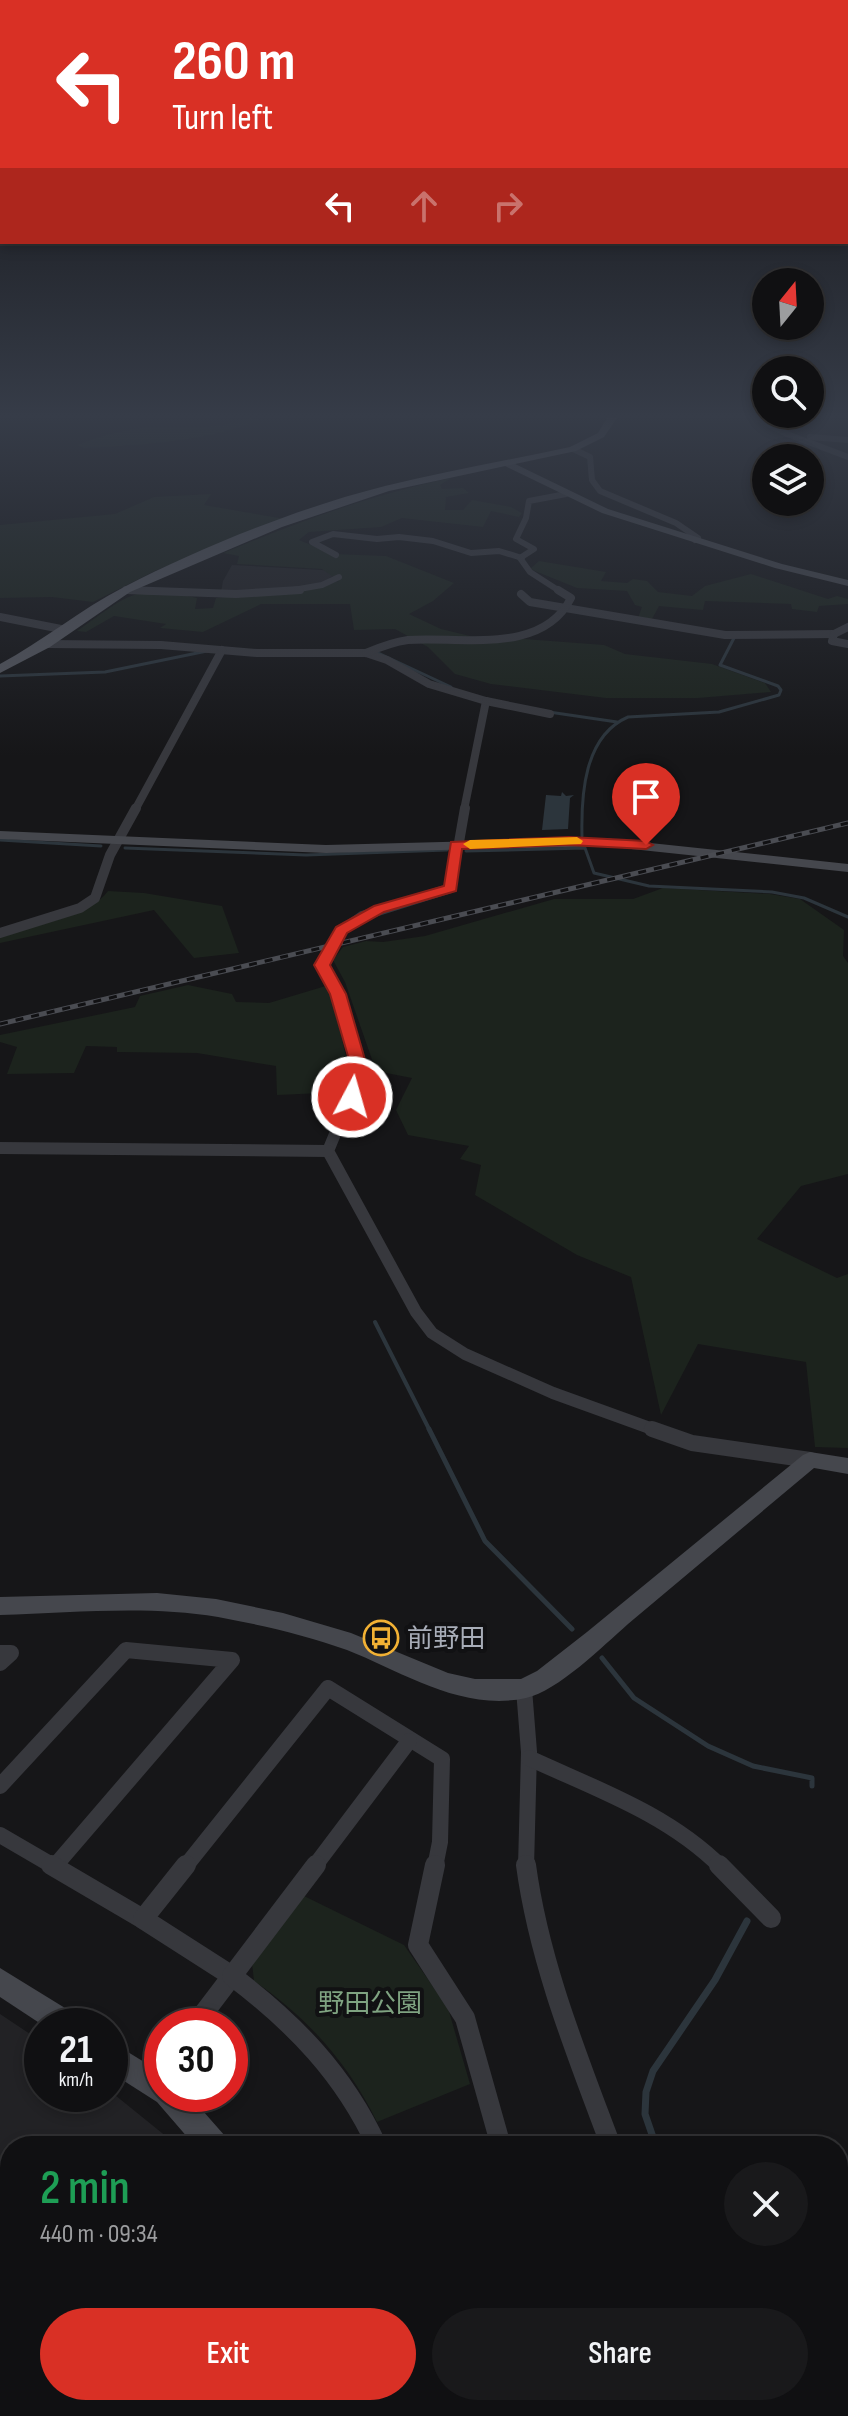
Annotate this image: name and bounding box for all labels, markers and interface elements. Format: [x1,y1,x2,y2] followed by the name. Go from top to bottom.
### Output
[172,29,295,96] text: 260 m
[40,32,144,136] icon: left
[172,97,273,140] text: Turn left
[318,184,362,228] icon: left
[402,184,446,228] icon: ahead
[486,184,530,228] icon: right
[752,268,824,340] north arrow
[752,268,824,516] map controls
[752,356,824,428] button: search
[752,444,824,516] button: layers
[612,763,680,845] pin
[624,775,668,819] icon: arrive
[310,1055,394,1139] position arrow
[362,1619,400,1657] bus stop icon: 前野田
[407,1624,485,1655] place label: 前野田
[318,1989,422,2020] park label: 野田公園
[144,2008,248,2112] speed limit sign: 30
[59,2026,93,2074] text: 21
[59,2068,93,2092] text: km/h
[40,2160,130,2217] text: 2 min
[724,2162,808,2246] button: close
[40,2219,158,2250] text: 440 m · 09:34
[40,2308,416,2400] button: Exit
[432,2308,808,2400] button: Share

